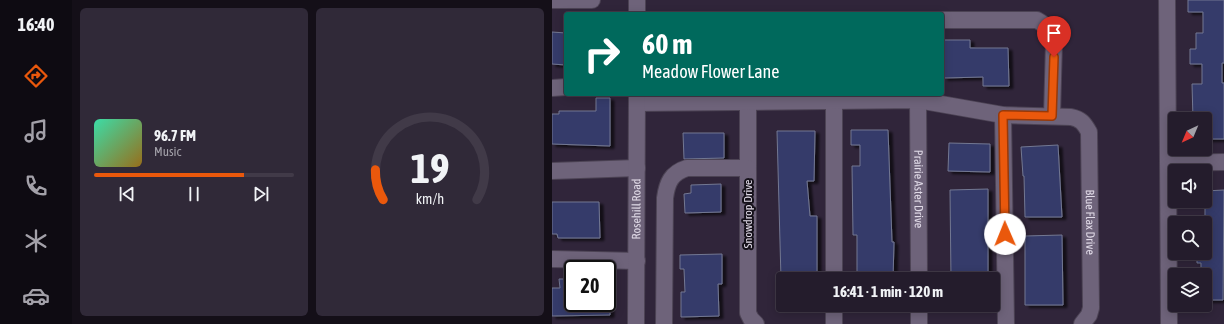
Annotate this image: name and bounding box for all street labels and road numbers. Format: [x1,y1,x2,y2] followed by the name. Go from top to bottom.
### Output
[911,150,926,228] street label: Prairie Aster Drive
[629,179,644,239] street label: Rosehill Road
[741,180,755,248] street label: Snowdrop Drive
[1083,189,1097,255] street label: Blue Flax Drive

